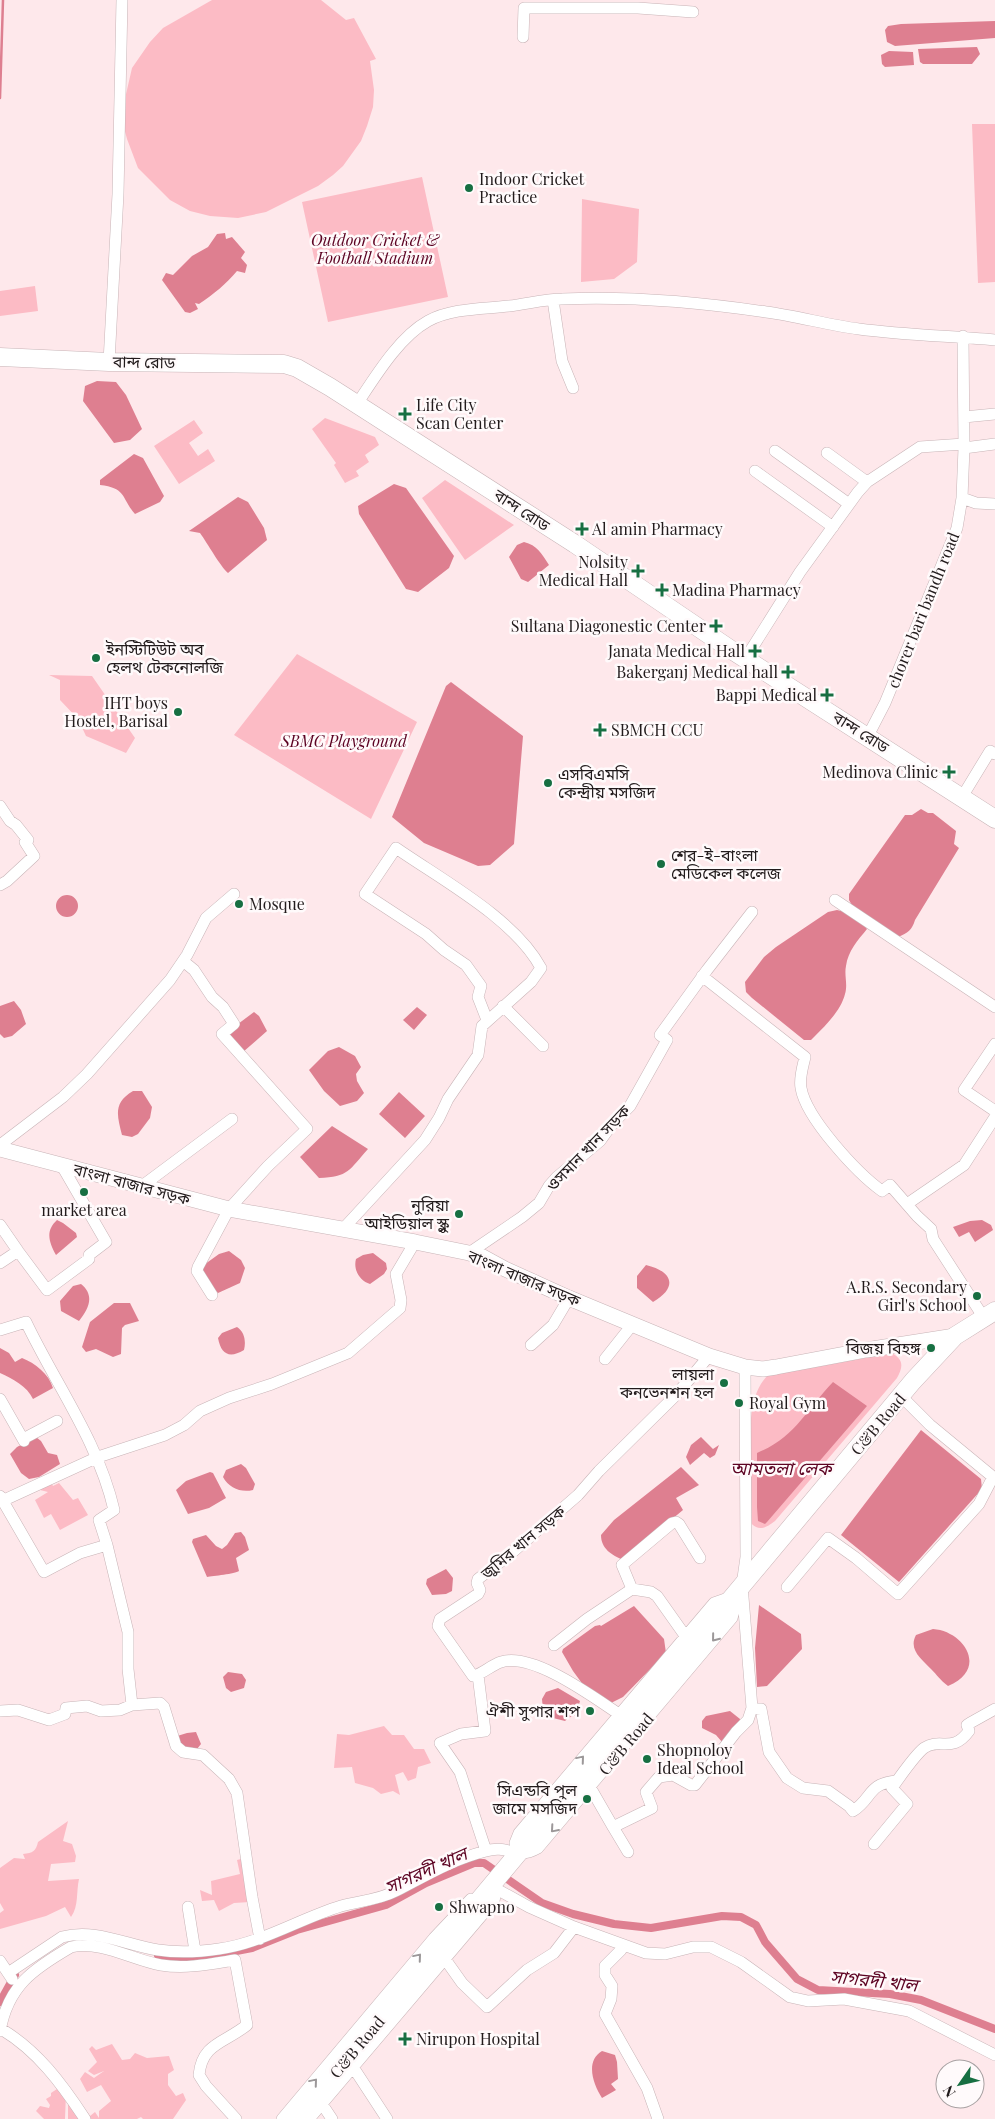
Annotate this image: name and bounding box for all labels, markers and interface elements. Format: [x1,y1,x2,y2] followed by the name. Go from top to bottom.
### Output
[479,168,585,207] place label: Indoor Cricket Practice
[463,182,475,194] marker: Indoor Cricket Practice
[311,229,440,268] park label: Outdoor Cricket & Football Stadium
[112,350,176,373] street label: বান্দ রোড
[416,394,503,433] place label: Life City Scan Center
[398,407,412,421] marker: Life City Scan Center
[490,483,555,536] street label: বান্দ রোড
[591,518,723,539] place label: Al amin Pharmacy
[576,523,588,535] marker: Al amin Pharmacy
[882,529,963,691] street label: chorer bari bandh road
[539,551,628,590] place label: Nolsity Medical Hall
[632,565,644,577] marker: Nolsity Medical Hall
[672,579,801,600] place label: Madina Pharmacy
[656,584,668,596] marker: Madina Pharmacy
[511,615,706,636] place label: Sultana Diagonestic Center
[710,620,722,632] marker: Sultana Diagonestic Center
[105,638,223,677] place label: ইনস্টিটিউট অব হেলথ টেকনোলজি
[607,640,745,661] place label: Janata Medical Hall
[749,645,761,657] marker: Janata Medical Hall
[90,652,102,664] marker: ইনস্টিটিউট অব হেলথ টেকনোলজি
[616,661,778,682] place label: Bakerganj Medical hall
[782,666,794,678] marker: Bakerganj Medical hall
[716,684,817,705] place label: Bappi Medical
[821,689,833,701] marker: Bappi Medical
[64,692,168,731] place label: IHT boys Hostel, Barisal
[172,706,184,718] marker: IHT boys Hostel, Barisal
[828,706,894,757] street label: বান্দ রোড
[611,719,703,740] place label: SBMCH CCU
[593,723,607,737] marker: SBMCH CCU
[280,730,408,751] park label: SBMC Playground
[822,761,938,782] place label: Medinova Clinic
[558,763,657,802] place label: এসবিএমসি কেন্দ্রীয় মসজিদ
[942,765,956,779] marker: Medinova Clinic
[542,777,554,789] marker: এসবিএমসি কেন্দ্রীয় মসজিদ
[671,844,781,883] place label: শের-ই-বাংলা মেডিকেল কলেজ
[655,858,667,870] marker: শের-ই-বাংলা মেডিকেল কলেজ
[249,893,305,914] place label: Mosque
[233,898,245,910] marker: Mosque
[541,1099,635,1195] street label: ওসমান খান সড়ক
[70,1158,194,1210] street label: বাংলা বাজার সড়ক
[78,1186,90,1198] marker: market area
[363,1194,450,1233] place label: নুরিয়া আইডিয়াল স্কুল
[41,1199,127,1220] place label: market area
[453,1208,465,1220] marker: নুরিয়া আইডিয়াল স্কুল
[464,1244,585,1311] street label: বাংলা বাজার সড়ক
[846,1276,967,1315] place label: A.R.S. Secondary Girl's School
[971,1290,983,1302] marker: A.R.S. Secondary Girl's School
[845,1337,922,1358] place label: বিজয় বিহঙ্গ
[925,1342,937,1354] marker: বিজয় বিহঙ্গ
[619,1363,715,1402] place label: লায়লা কনভেনশন হল
[718,1377,730,1389] marker: লায়লা কনভেনশন হল
[846,1388,910,1459] street label: C&B Road
[749,1392,826,1413] place label: Royal Gym
[733,1397,745,1409] marker: Royal Gym
[730,1456,835,1480] water label: আমতলা লেক
[475,1499,570,1584] street label: জুমির খান সড়ক
[712,1632,721,1641] one-way arrow
[486,1700,581,1721] place label: ঐশী সুপার শপ
[584,1705,596,1717] marker: ঐশী সুপার শপ
[594,1708,658,1779] street label: C&B Road
[657,1739,744,1778] place label: Shopnoloy Ideal School
[641,1753,653,1765] marker: Shopnoloy Ideal School
[575,1756,584,1765] one-way arrow
[492,1779,578,1818] place label: সিএন্ডবি পুল জামে মসজিদ
[581,1793,593,1805] marker: সিএন্ডবি পুল জামে মসজিদ
[551,1823,560,1832] one-way arrow
[381,1840,474,1899] water label: সাগরদী খাল
[449,1896,515,1917] place label: Shwapno
[433,1901,445,1913] marker: Shwapno
[412,1954,420,1963] one-way arrow
[829,1963,923,1997] water label: সাগরদী খাল
[325,2011,389,2082] street label: C&B Road
[416,2028,540,2049] place label: Nirupon Hospital
[398,2032,412,2046] marker: Nirupon Hospital
[935,2059,985,2109] north arrow
[308,2078,317,2087] one-way arrow
[938,2082,960,2101] text: N

